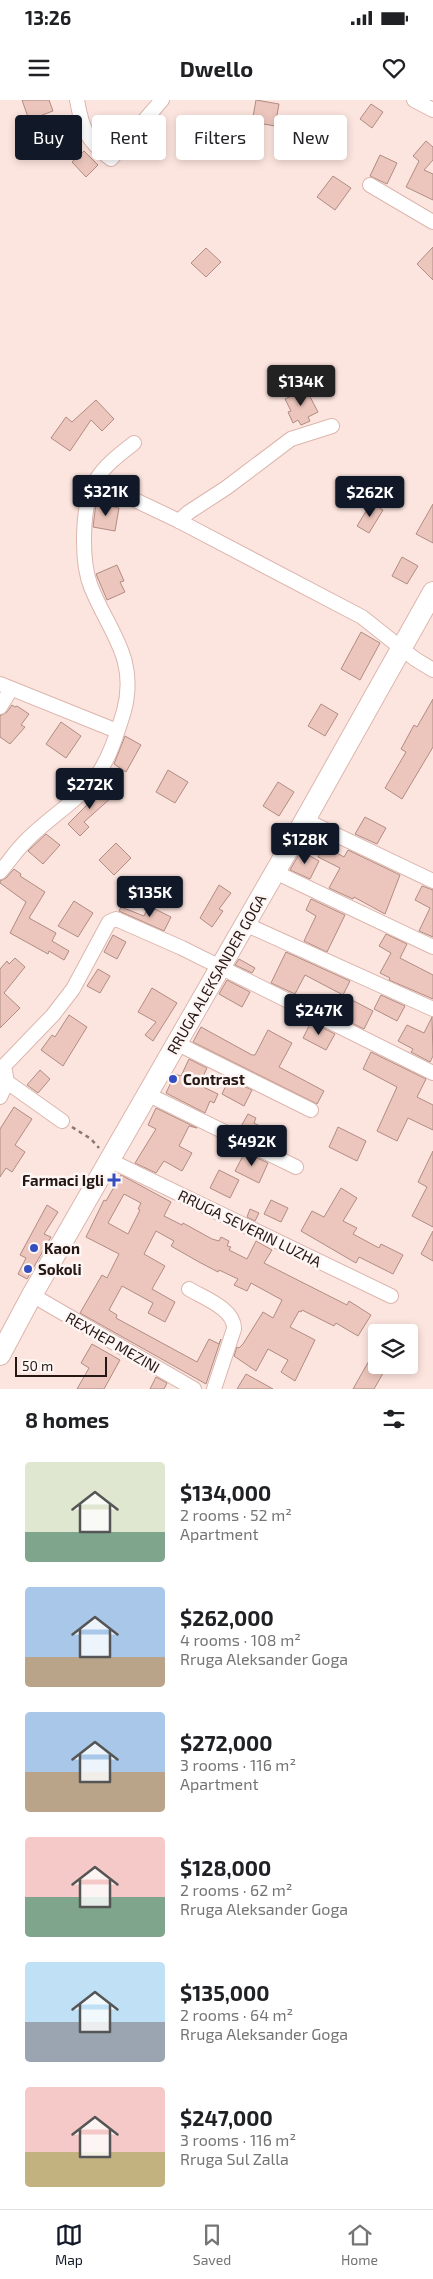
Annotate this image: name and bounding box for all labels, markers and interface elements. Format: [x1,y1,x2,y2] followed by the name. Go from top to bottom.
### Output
[25,6,71,29] text: 13:26
[25,54,53,82] icon: menu
[380,54,408,82] icon: heart
[180,55,253,81] text: Dwello
[15,115,82,160] chip: Buy
[92,115,166,160] chip: Rent
[176,115,264,160] chip: Filters
[274,115,347,160] chip: New
[266,364,336,407] pin: $134K
[278,371,324,390] text: $134K
[71,474,141,517] pin: $321K
[335,476,405,518] pin: $262K
[84,481,128,500] text: $321K
[346,482,394,501] text: $262K
[55,768,125,810] pin: $272K
[67,774,113,793] text: $272K
[270,822,340,865] pin: $128K
[282,829,328,848] text: $128K
[115,876,185,918] pin: $135K
[128,882,172,901] text: $135K
[163,890,270,1057] street label: RRUGA ALEKSANDER GOGA
[284,994,354,1036] pin: $247K
[295,1000,343,1019] text: $247K
[183,1070,245,1088] place label: Contrast
[167,1073,179,1085] marker: Contrast
[217,1124,287,1167] pin: $492K
[228,1131,276,1150] text: $492K
[22,1171,104,1189] place label: Farmaci Igli
[108,1174,120,1186] marker: Farmaci Igli
[175,1185,325,1271] street label: RRUGA SEVERIN LUZHA
[44,1239,80,1257] place label: Kaon
[28,1242,40,1254] marker: Kaon
[38,1260,82,1278] place label: Sokoli
[22,1263,34,1275] marker: Sokoli
[63,1308,163,1376] street label: REXHEP MEZINI
[368,1324,418,1374] map controls
[368,1324,418,1374] button: layers
[15,1354,108,1377] scale bar
[22,1357,53,1374] text: 50 m
[380,1405,408,1433] icon: filters
[25,1407,109,1432] text: 8 homes
[180,1480,271,1505] text: $134,000
[65,1482,125,1542] icon: home
[180,1505,292,1524] text: 2 rooms · 52 m²
[180,1524,259,1543] text: Apartment
[180,1605,274,1630] text: $262,000
[65,1607,125,1667] icon: home
[180,1630,301,1649] text: 4 rooms · 108 m²
[180,1649,348,1668] text: Rruga Aleksander Goga
[180,1730,273,1755] text: $272,000
[65,1732,125,1792] icon: home
[180,1755,296,1774] text: 3 rooms · 116 m²
[180,1774,259,1793] text: Apartment
[180,1855,271,1880] text: $128,000
[65,1857,125,1917] icon: home
[180,1880,292,1899] text: 2 rooms · 62 m²
[180,1899,348,1918] text: Rruga Aleksander Goga
[180,1980,270,2005] text: $135,000
[65,1982,125,2042] icon: home
[180,2005,293,2024] text: 2 rooms · 64 m²
[180,2024,348,2043] text: Rruga Aleksander Goga
[180,2105,273,2130] text: $247,000
[65,2107,125,2167] icon: home
[180,2130,296,2149] text: 3 rooms · 116 m²
[180,2149,289,2168] text: Rruga Sul Zalla
[55,2221,83,2268] tab: Map
[193,2221,231,2268] tab: Saved
[341,2221,378,2268] tab: Home

